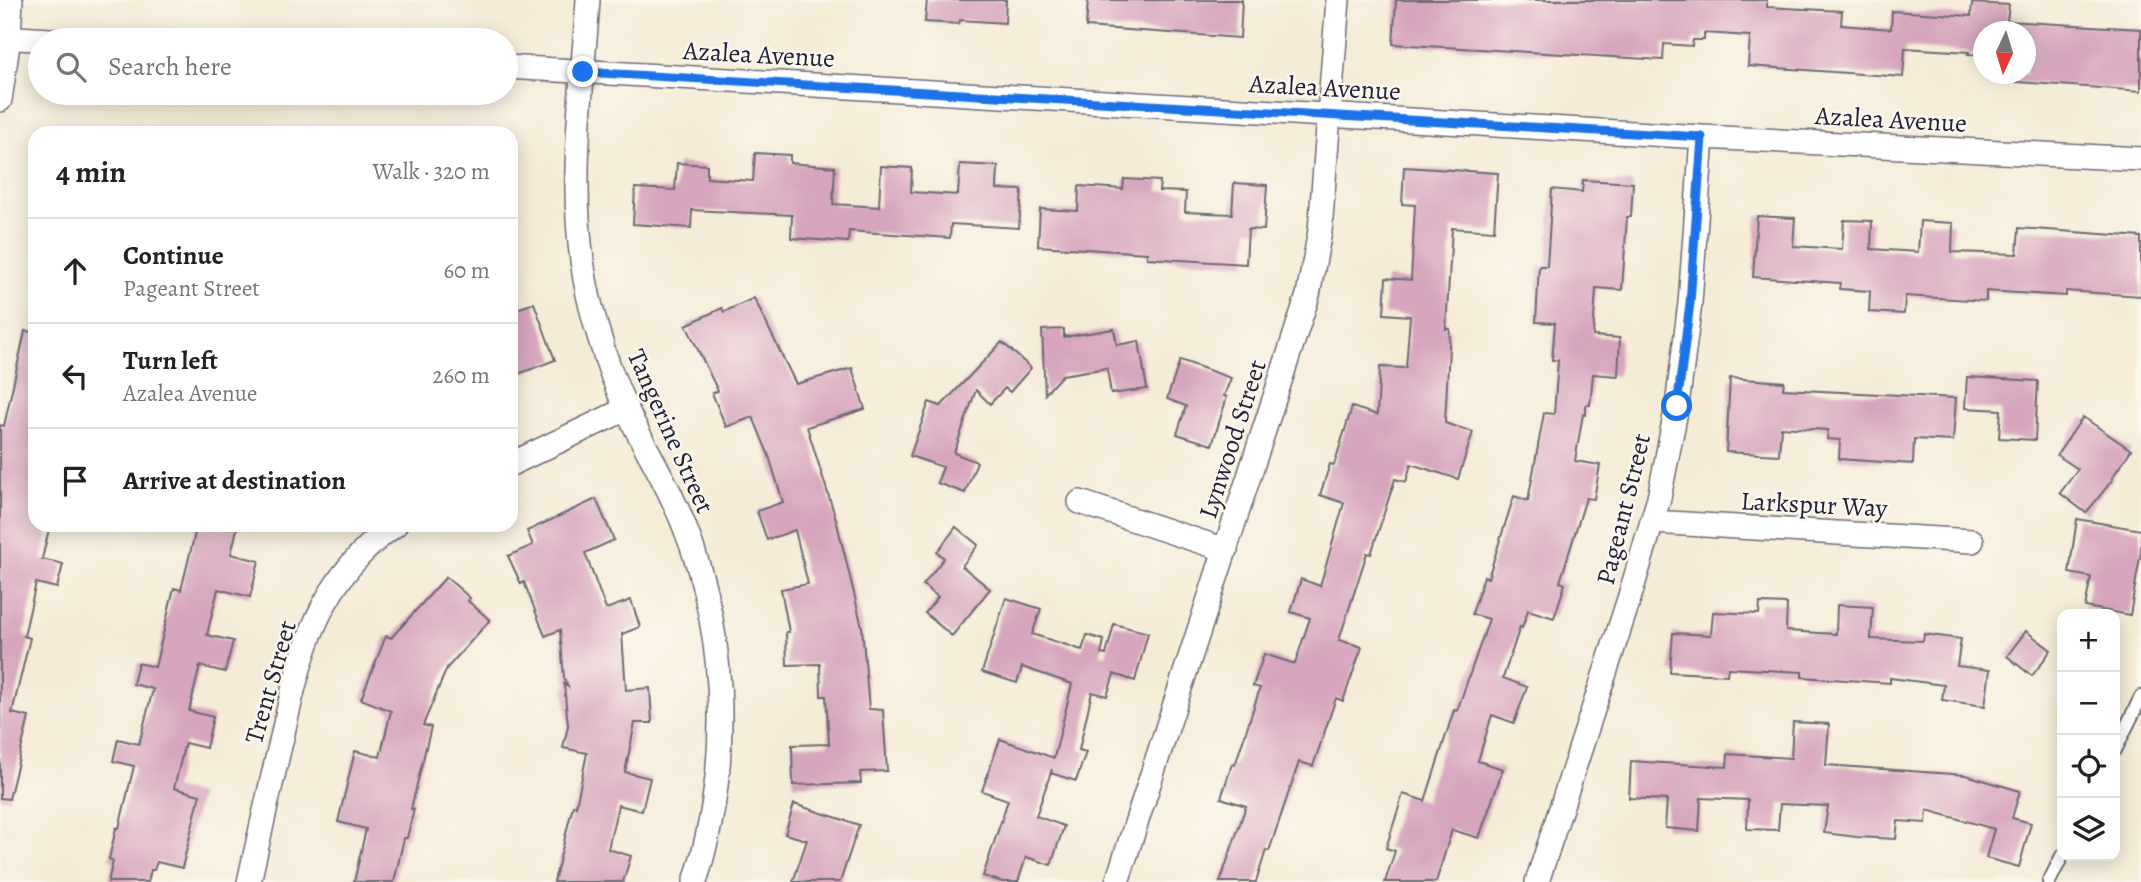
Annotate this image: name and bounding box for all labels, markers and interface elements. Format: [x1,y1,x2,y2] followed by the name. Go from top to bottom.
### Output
[1973,21,2036,84] north arrow
[28,28,518,105] search box
[681,33,836,76] street label: Azalea Avenue
[52,48,90,86] icon: search
[108,49,232,84] text: Search here
[567,56,598,87] route end
[1247,66,1402,109] street label: Azalea Avenue
[1813,98,1968,141] street label: Azalea Avenue
[56,152,126,192] text: 4 min
[373,156,490,187] text: Walk · 320 m
[123,238,224,273] text: Continue
[56,252,94,290] icon: ahead
[443,255,490,286] text: 60 m
[123,273,260,304] text: Pageant Street
[123,343,218,378] text: Turn left
[619,344,723,519] street label: Tangerine Street
[1190,355,1275,523] street label: Lynwood Street
[56,357,94,395] icon: left
[432,360,490,391] text: 260 m
[123,378,257,409] text: Azalea Avenue
[1661,390,1692,421] route start
[1588,429,1659,588] street label: Pageant Street
[56,462,94,500] icon: arrive
[123,463,346,498] text: Arrive at destination
[1740,483,1889,526] street label: Larkspur Way
[2057,609,2120,861] map controls
[2057,609,2120,672] button: +
[236,616,305,748] street label: Trent Street
[2057,672,2120,735] button: −
[2057,735,2120,798] button: locate
[2057,798,2120,861] button: layers

